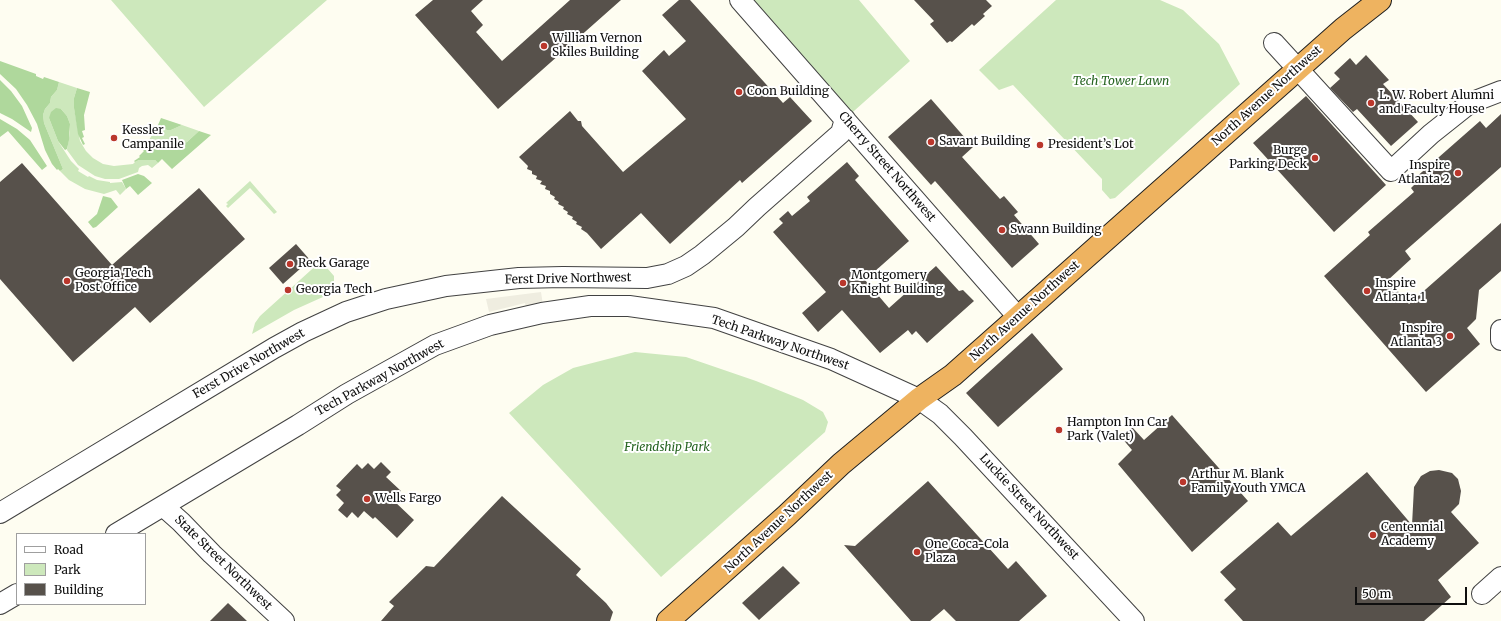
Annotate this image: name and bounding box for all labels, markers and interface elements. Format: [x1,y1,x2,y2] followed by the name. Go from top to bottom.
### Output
[552,32,642,60] place label: William Vernon Skiles Building
[539,41,549,51] marker: William Vernon Skiles Building
[1209,43,1325,149] street label: North Avenue Northwest
[1073,75,1169,89] park label: Tech Tower Lawn
[747,85,829,99] place label: Coon Building
[734,87,744,97] marker: Coon Building
[1379,89,1494,117] place label: L. W. Robert Alumni and Faculty House
[1366,98,1376,108] marker: L. W. Robert Alumni and Faculty House
[835,109,939,225] street label: Cherry Street Northwest
[122,124,184,152] place label: Kessler Campanile
[109,133,119,143] marker: Kessler Campanile
[939,135,1030,149] place label: Savant Building
[926,137,936,147] marker: Savant Building
[1048,138,1134,152] place label: President’s Lot
[1035,140,1045,150] marker: President’s Lot
[1229,144,1307,172] place label: Burge Parking Deck
[1310,153,1320,163] marker: Burge Parking Deck
[1398,159,1450,187] place label: Inspire Atlanta 2
[1453,168,1463,178] marker: Inspire Atlanta 2
[1010,223,1101,237] place label: Swann Building
[997,225,1007,235] marker: Swann Building
[298,257,369,271] place label: Reck Garage
[967,258,1083,364] street label: North Avenue Northwest
[285,259,295,269] marker: Reck Garage
[75,267,151,295] place label: Georgia Tech Post Office
[851,269,943,297] place label: Montgomery Knight Building
[505,271,631,287] street label: Ferst Drive Northwest
[62,276,72,286] marker: Georgia Tech Post Office
[1375,277,1425,305] place label: Inspire Atlanta 1
[838,278,848,288] marker: Montgomery Knight Building
[296,283,372,297] place label: Georgia Tech
[283,285,293,295] marker: Georgia Tech
[1362,286,1372,296] marker: Inspire Atlanta 1
[709,313,851,373] street label: Tech Parkway Northwest
[1390,322,1442,350] place label: Inspire Atlanta 3
[191,326,307,402] street label: Ferst Drive Northwest
[1445,331,1455,341] marker: Inspire Atlanta 3
[313,337,447,419] street label: Tech Parkway Northwest
[1067,416,1167,444] place label: Hampton Inn Car Park (Valet)
[1054,425,1064,435] marker: Hampton Inn Car Park (Valet)
[624,441,710,455] park label: Friendship Park
[976,451,1082,563] street label: Luckie Street Northwest
[722,468,836,576] street label: North Avenue Northwest
[1191,468,1306,496] place label: Arthur M. Blank Family Youth YMCA
[1178,477,1188,487] marker: Arthur M. Blank Family Youth YMCA
[375,492,441,506] place label: Wells Fargo
[362,494,372,504] marker: Wells Fargo
[171,513,275,613] street label: State Street Northwest
[1381,521,1443,549] place label: Centennial Academy
[1368,530,1378,540] marker: Centennial Academy
[16,533,146,605] legend
[925,538,1009,566] place label: One Coca-Cola Plaza
[54,542,83,557] text: Road
[912,547,922,557] marker: One Coca-Cola Plaza
[54,562,81,577] text: Park
[1357,579,1469,605] scale bar
[54,582,103,597] text: Building
[1362,586,1391,601] text: 50 m

